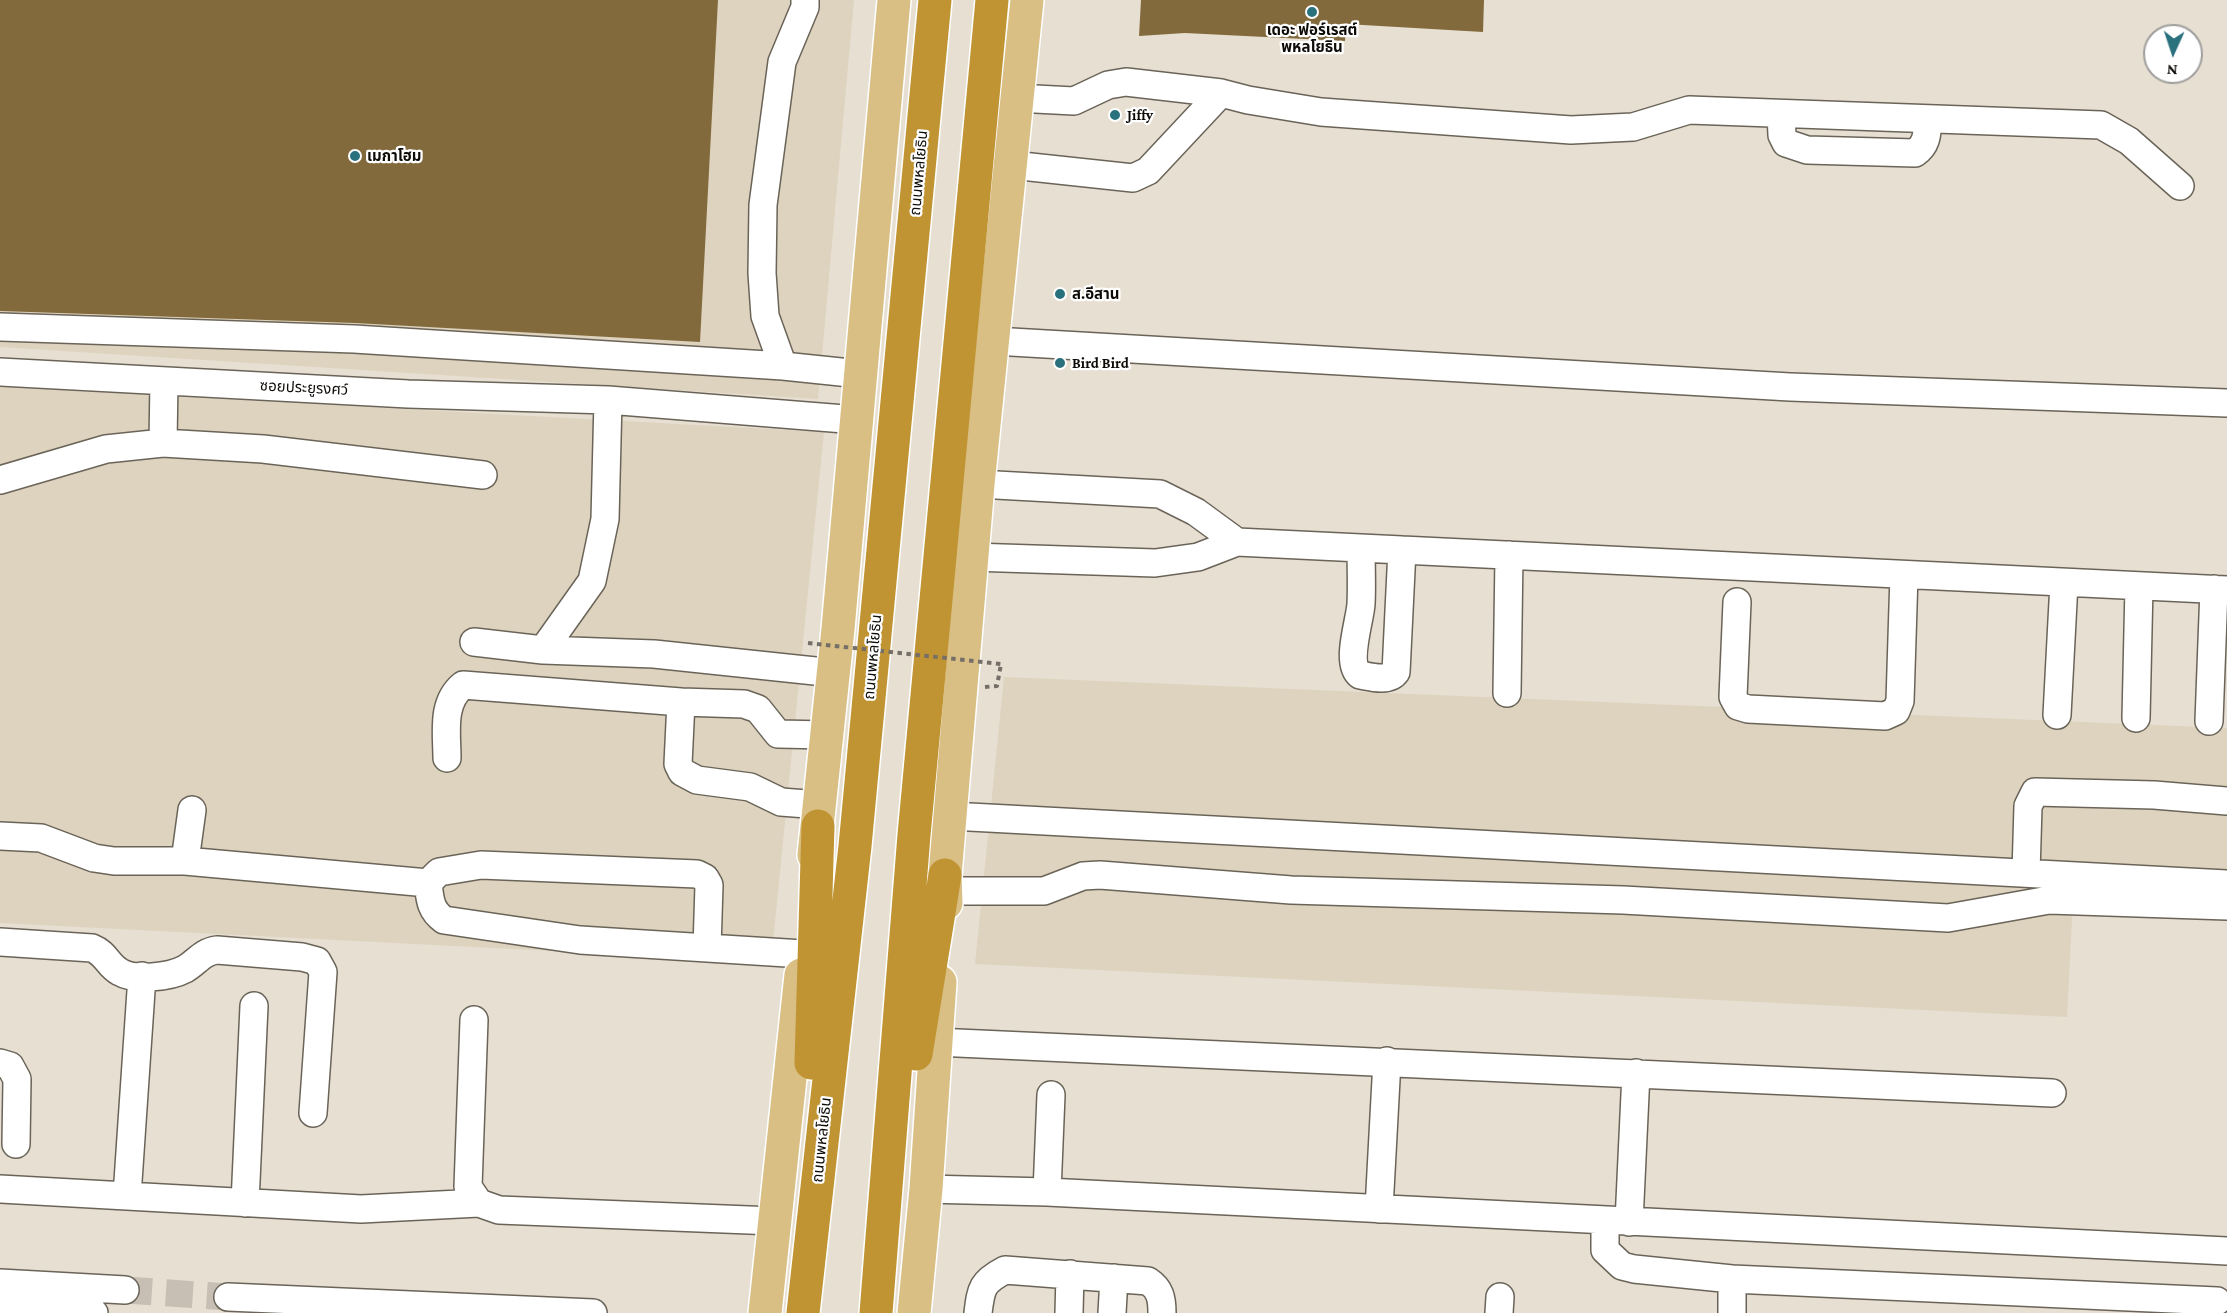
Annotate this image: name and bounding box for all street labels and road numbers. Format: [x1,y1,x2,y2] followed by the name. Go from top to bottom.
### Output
[906,130,932,216] street label: ถนนพหลโยธิน
[259,377,349,399] street label: ซอยประยูรงศว์
[860,614,886,700] street label: ถนนพหลโยธิน
[809,1096,835,1184] street label: ถนนพหลโยธิน

